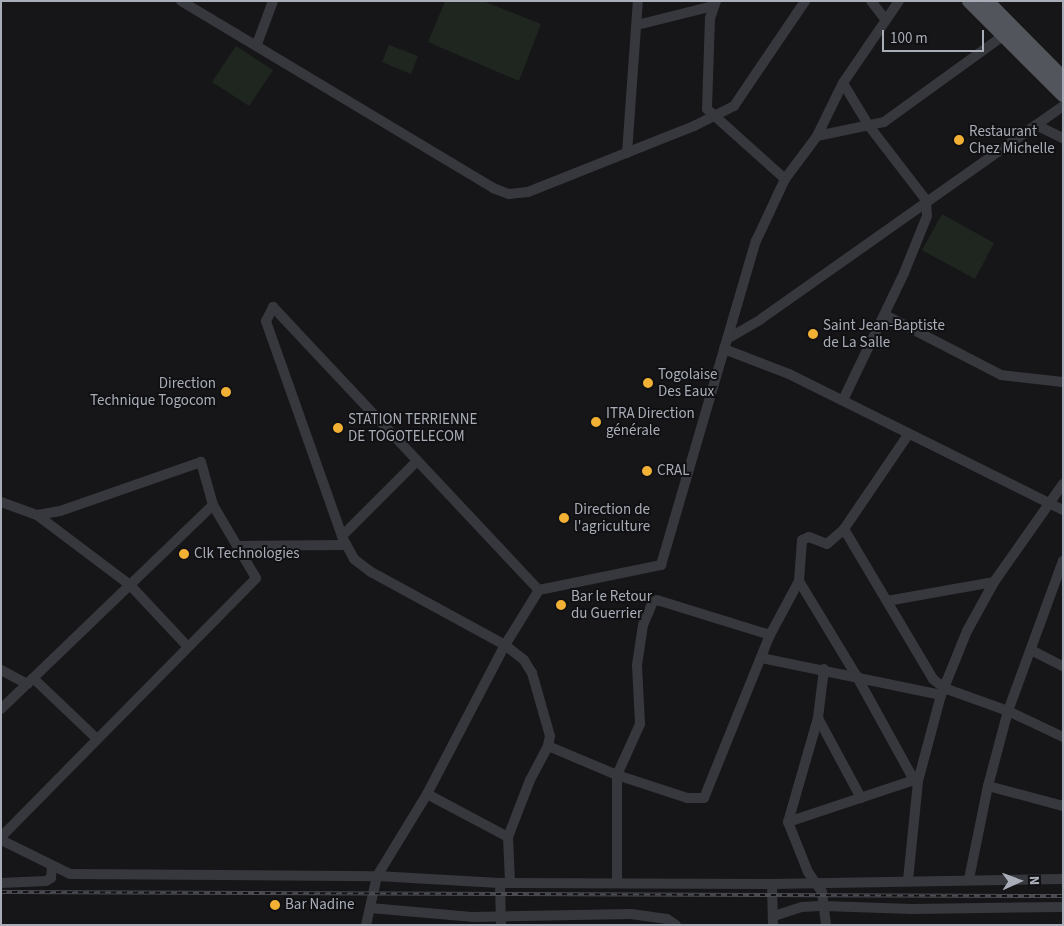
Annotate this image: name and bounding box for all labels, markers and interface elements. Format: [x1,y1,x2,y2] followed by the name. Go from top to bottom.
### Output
[884,20,986,52] scale bar
[890,28,928,49] text: 100 m
[969,122,1055,157] place label: Restaurant Chez Michelle
[953,134,965,146] marker: Restaurant Chez Michelle
[823,316,945,351] place label: Saint Jean-Baptiste de La Salle
[807,328,819,340] marker: Saint Jean-Baptiste de La Salle
[658,365,717,400] place label: Togolaise Des Eaux
[90,374,216,409] place label: Direction Technique Togocom
[642,377,654,389] marker: Togolaise Des Eaux
[220,386,232,398] marker: Direction Technique Togocom
[606,404,695,439] place label: ITRA Direction générale
[348,410,477,445] place label: STATION TERRIENNE DE TOGOTELECOM
[590,416,602,428] marker: ITRA Direction générale
[332,422,344,434] marker: STATION TERRIENNE DE TOGOTELECOM
[657,462,689,480] place label: CRAL
[641,465,653,477] marker: CRAL
[574,500,650,535] place label: Direction de l'agriculture
[558,512,570,524] marker: Direction de l'agriculture
[194,545,300,563] place label: Clk Technologies
[178,548,190,560] marker: Clk Technologies
[571,587,652,622] place label: Bar le Retour du Guerrier
[555,599,567,611] marker: Bar le Retour du Guerrier
[994,856,1044,906] north arrow
[1024,875,1044,885] text: N
[285,896,355,914] place label: Bar Nadine
[269,899,281,911] marker: Bar Nadine

